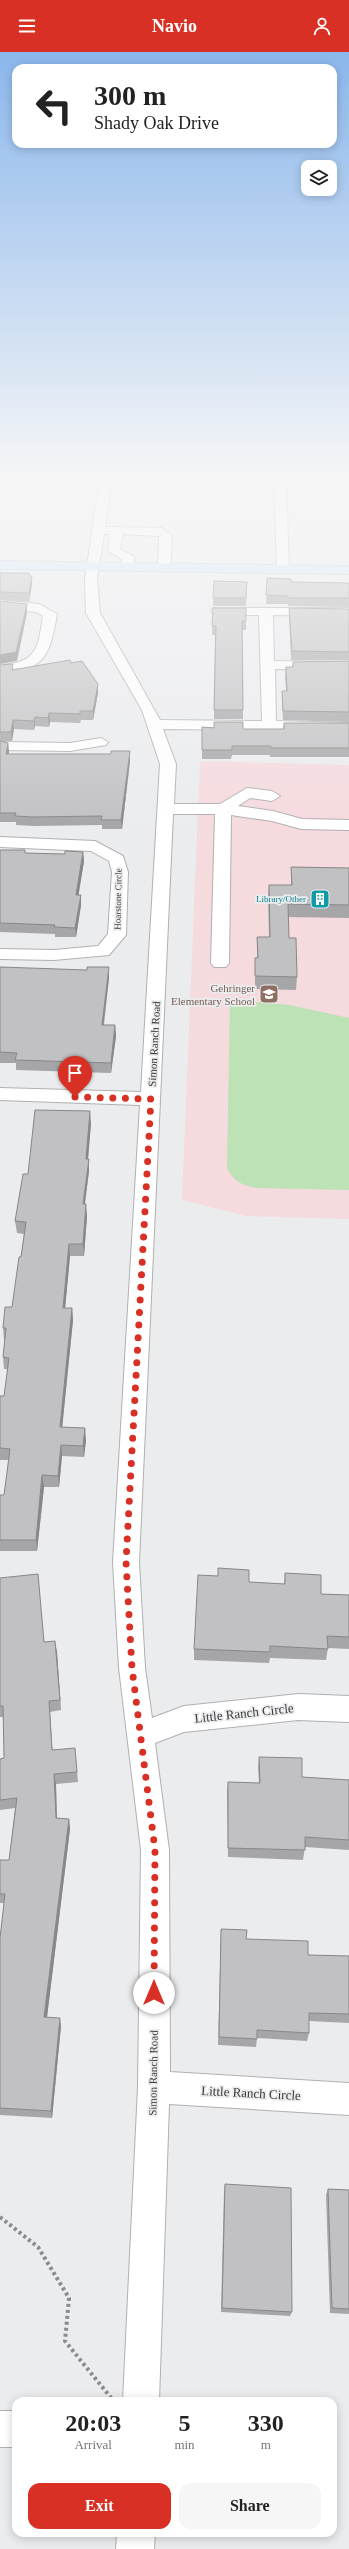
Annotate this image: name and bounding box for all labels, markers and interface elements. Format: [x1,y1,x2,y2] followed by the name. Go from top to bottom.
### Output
[16,15,38,37] icon: menu
[311,15,333,37] icon: person
[152,16,197,36] text: Navio
[28,80,80,132] icon: left
[94,80,166,111] text: 300 m
[94,113,219,133] text: Shady Oak Drive
[301,160,337,196] map controls
[301,160,337,196] button: layers
[112,868,124,930] street label: Hoarstone Circle
[309,888,331,910] building icon: Library/Other
[256,894,306,904] place label: Library/Other
[171,982,255,1007] place label: Gehringer Elementary School
[258,983,280,1005] school or university icon: Gehringer Elementary School
[146,1000,162,1087] street label: Simon Ranch Road
[58,1056,92,1097] pin
[64,1062,86,1084] icon: arrive
[194,1700,295,1726] street label: Little Ranch Circle
[133,1972,175,2014] position arrow
[146,2030,160,2116] street label: Simon Ranch Road
[201,2083,301,2103] street label: Little Ranch Circle
[65,2410,121,2436] text: 20:03
[178,2410,190,2436] text: 5
[248,2410,284,2436] text: 330
[74,2437,112,2452] text: Arrival
[174,2437,195,2452] text: min
[261,2437,271,2452] text: m
[28,2483,171,2529] button: Exit
[179,2483,321,2529] button: Share

